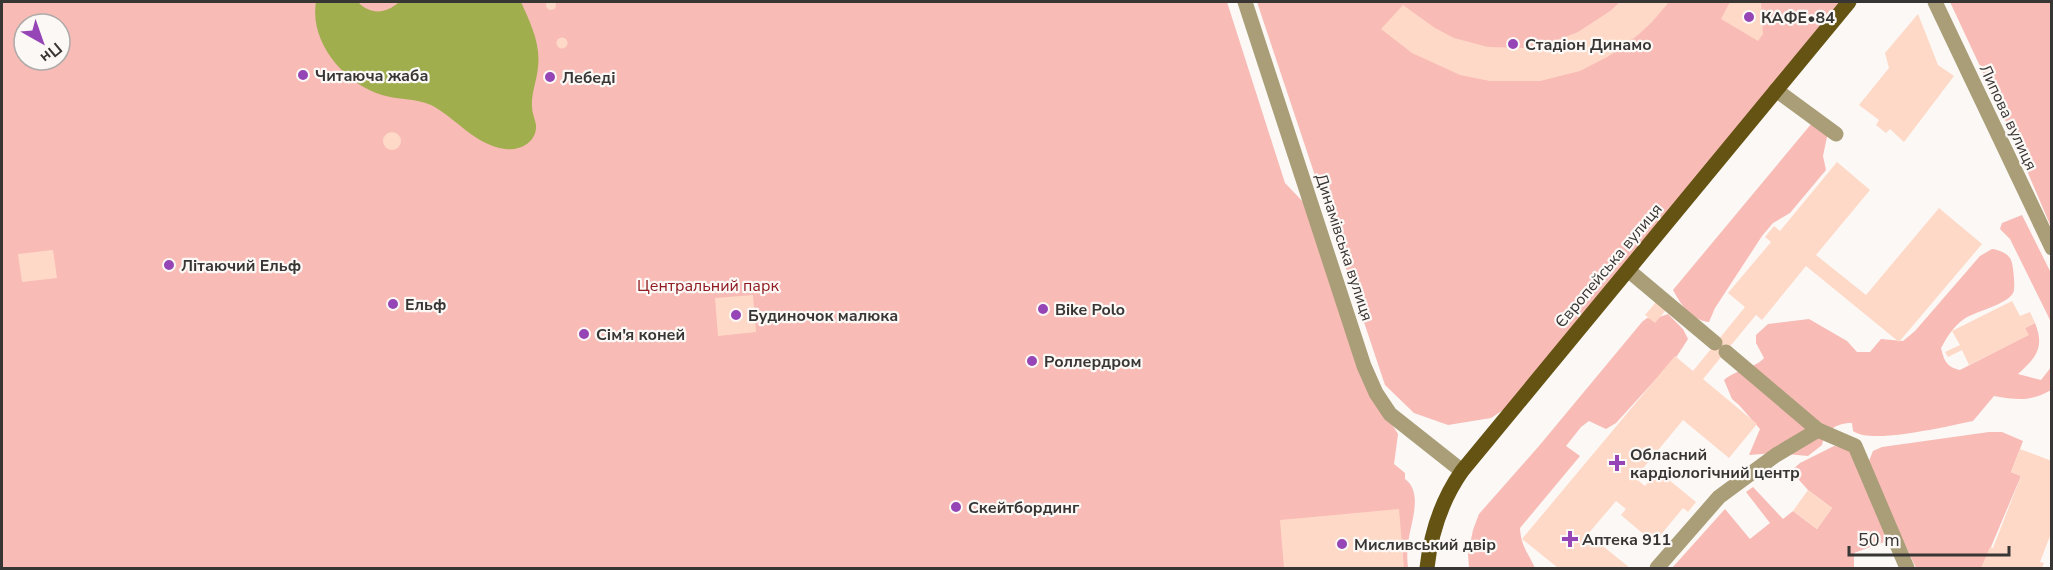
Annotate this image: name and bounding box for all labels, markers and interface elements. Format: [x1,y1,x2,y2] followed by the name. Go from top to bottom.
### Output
[1761,7,1835,29] place label: КАФЕ•84
[1742,10,1756,24] marker: КАФЕ•84
[12,12,72,72] north arrow
[1525,34,1652,56] place label: Стадіон Динамо
[35,37,67,68] text: Пн
[1506,37,1520,51] marker: Стадіон Динамо
[1974,61,2042,174] street label: Липова вулиця
[315,65,429,87] place label: Читаюча жаба
[562,67,615,89] place label: Лебеді
[296,68,310,82] marker: Читаюча жаба
[543,70,557,84] marker: Лебеді
[1310,171,1378,324] street label: Динамівська вулиця
[1550,199,1667,333] street label: Європейська вулиця
[181,255,301,277] place label: Літаючий Ельф
[162,258,176,272] marker: Літаючий Ельф
[637,275,779,297] park label: Центральний парк
[405,294,446,316] place label: Ельф
[386,297,400,311] marker: Ельф
[1055,299,1125,321] place label: Bike Polo
[1036,302,1050,316] marker: Bike Polo
[748,305,898,327] place label: Будиночок малюка
[729,308,743,322] marker: Будиночок малюка
[596,324,685,346] place label: Сім'я коней
[577,327,591,341] marker: Сім'я коней
[1044,351,1141,373] place label: Роллердром
[1025,354,1039,368] marker: Роллердром
[1630,444,1800,484] place label: Обласний кардiологiчний центр
[1608,454,1626,472] marker: Обласний кардiологiчний центр
[968,497,1080,519] place label: Скейтбординг
[949,500,963,514] marker: Скейтбординг
[1849,519,2010,557] scale bar
[1858,528,1900,552] text: 50 m
[1582,529,1671,551] place label: Аптека 911
[1563,532,1577,546] marker: Аптека 911
[1354,534,1496,556] place label: Мисливський двір
[1335,537,1349,551] marker: Мисливський двір

